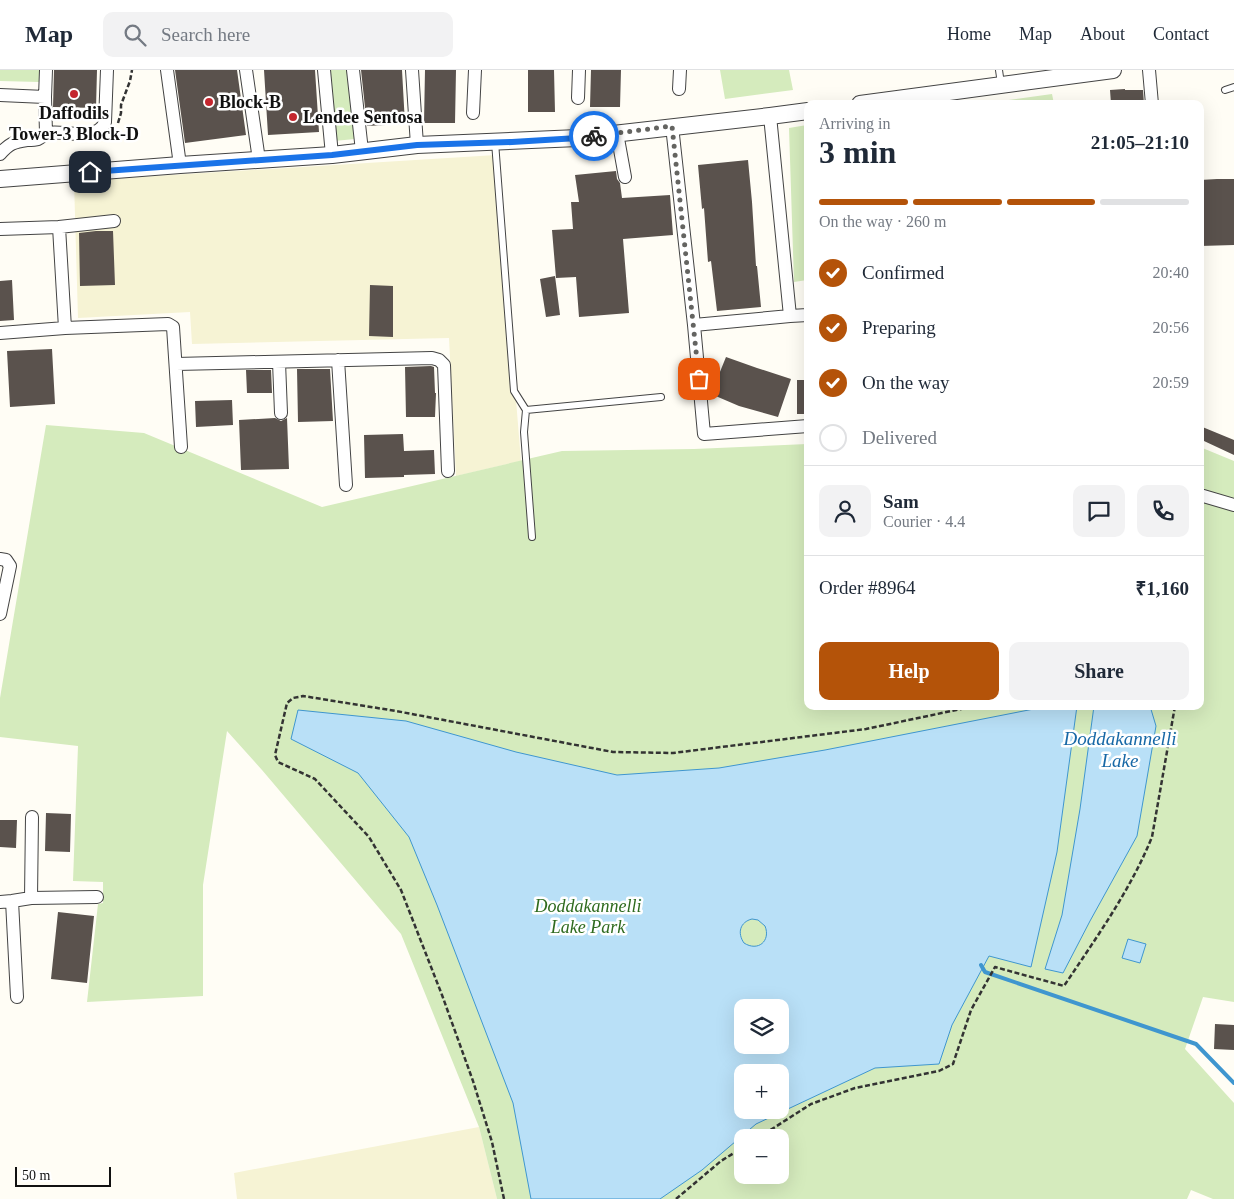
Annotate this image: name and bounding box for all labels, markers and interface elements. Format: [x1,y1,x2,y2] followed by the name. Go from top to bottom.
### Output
[103,12,453,57] search box
[25,21,73,47] text: Map
[121,21,149,49] icon: search
[161,24,250,45] text: Search here
[947,24,991,44] text: Home
[1019,24,1052,44] text: Map
[1080,24,1125,44] text: About
[1153,24,1209,44] text: Contact
[68,88,80,100] marker: Daffodils Tower-3 Block-D
[219,92,281,112] place label: Block-B
[203,96,215,108] marker: Block-B
[9,103,139,144] place label: Daffodils Tower-3 Block-D
[303,107,423,127] place label: Lendee Sentosa
[287,111,299,123] marker: Lendee Sentosa
[569,111,619,161] courier
[819,115,891,132] text: Arriving in
[580,122,608,150] icon: bike
[1091,132,1189,153] text: 21:05–21:10
[819,134,896,170] text: 3 min
[69,151,111,193] pin
[76,158,104,186] icon: home
[819,213,947,230] text: On the way · 260 m
[819,259,847,287] icon: check
[862,262,944,283] text: Confirmed
[1153,264,1189,281] text: 20:40
[819,314,847,342] icon: check
[862,317,936,338] text: Preparing
[1153,319,1189,336] text: 20:56
[678,358,720,400] pin
[685,365,713,393] icon: bag
[819,369,847,397] icon: check
[862,372,950,393] text: On the way
[1153,374,1189,391] text: 20:59
[862,427,937,448] text: Delivered
[819,485,871,537] button: person
[1073,485,1125,537] button: chat
[1137,485,1189,537] button: phone
[883,491,919,512] text: Sam
[883,513,965,530] text: Courier · 4.4
[819,577,916,598] text: Order #8964
[1135,578,1189,599] text: ₹1,160
[819,642,999,700] button: Help
[1009,642,1189,700] button: Share
[1063,728,1176,771] water label: Doddakannelli Lake
[534,896,641,937] park label: Doddakannelli Lake Park
[734,999,789,1184] map controls
[734,999,789,1054] button: layers
[734,1064,789,1119] button: +
[734,1129,789,1184] button: −
[15,1164,111,1187] scale bar
[22,1168,50,1183] text: 50 m

